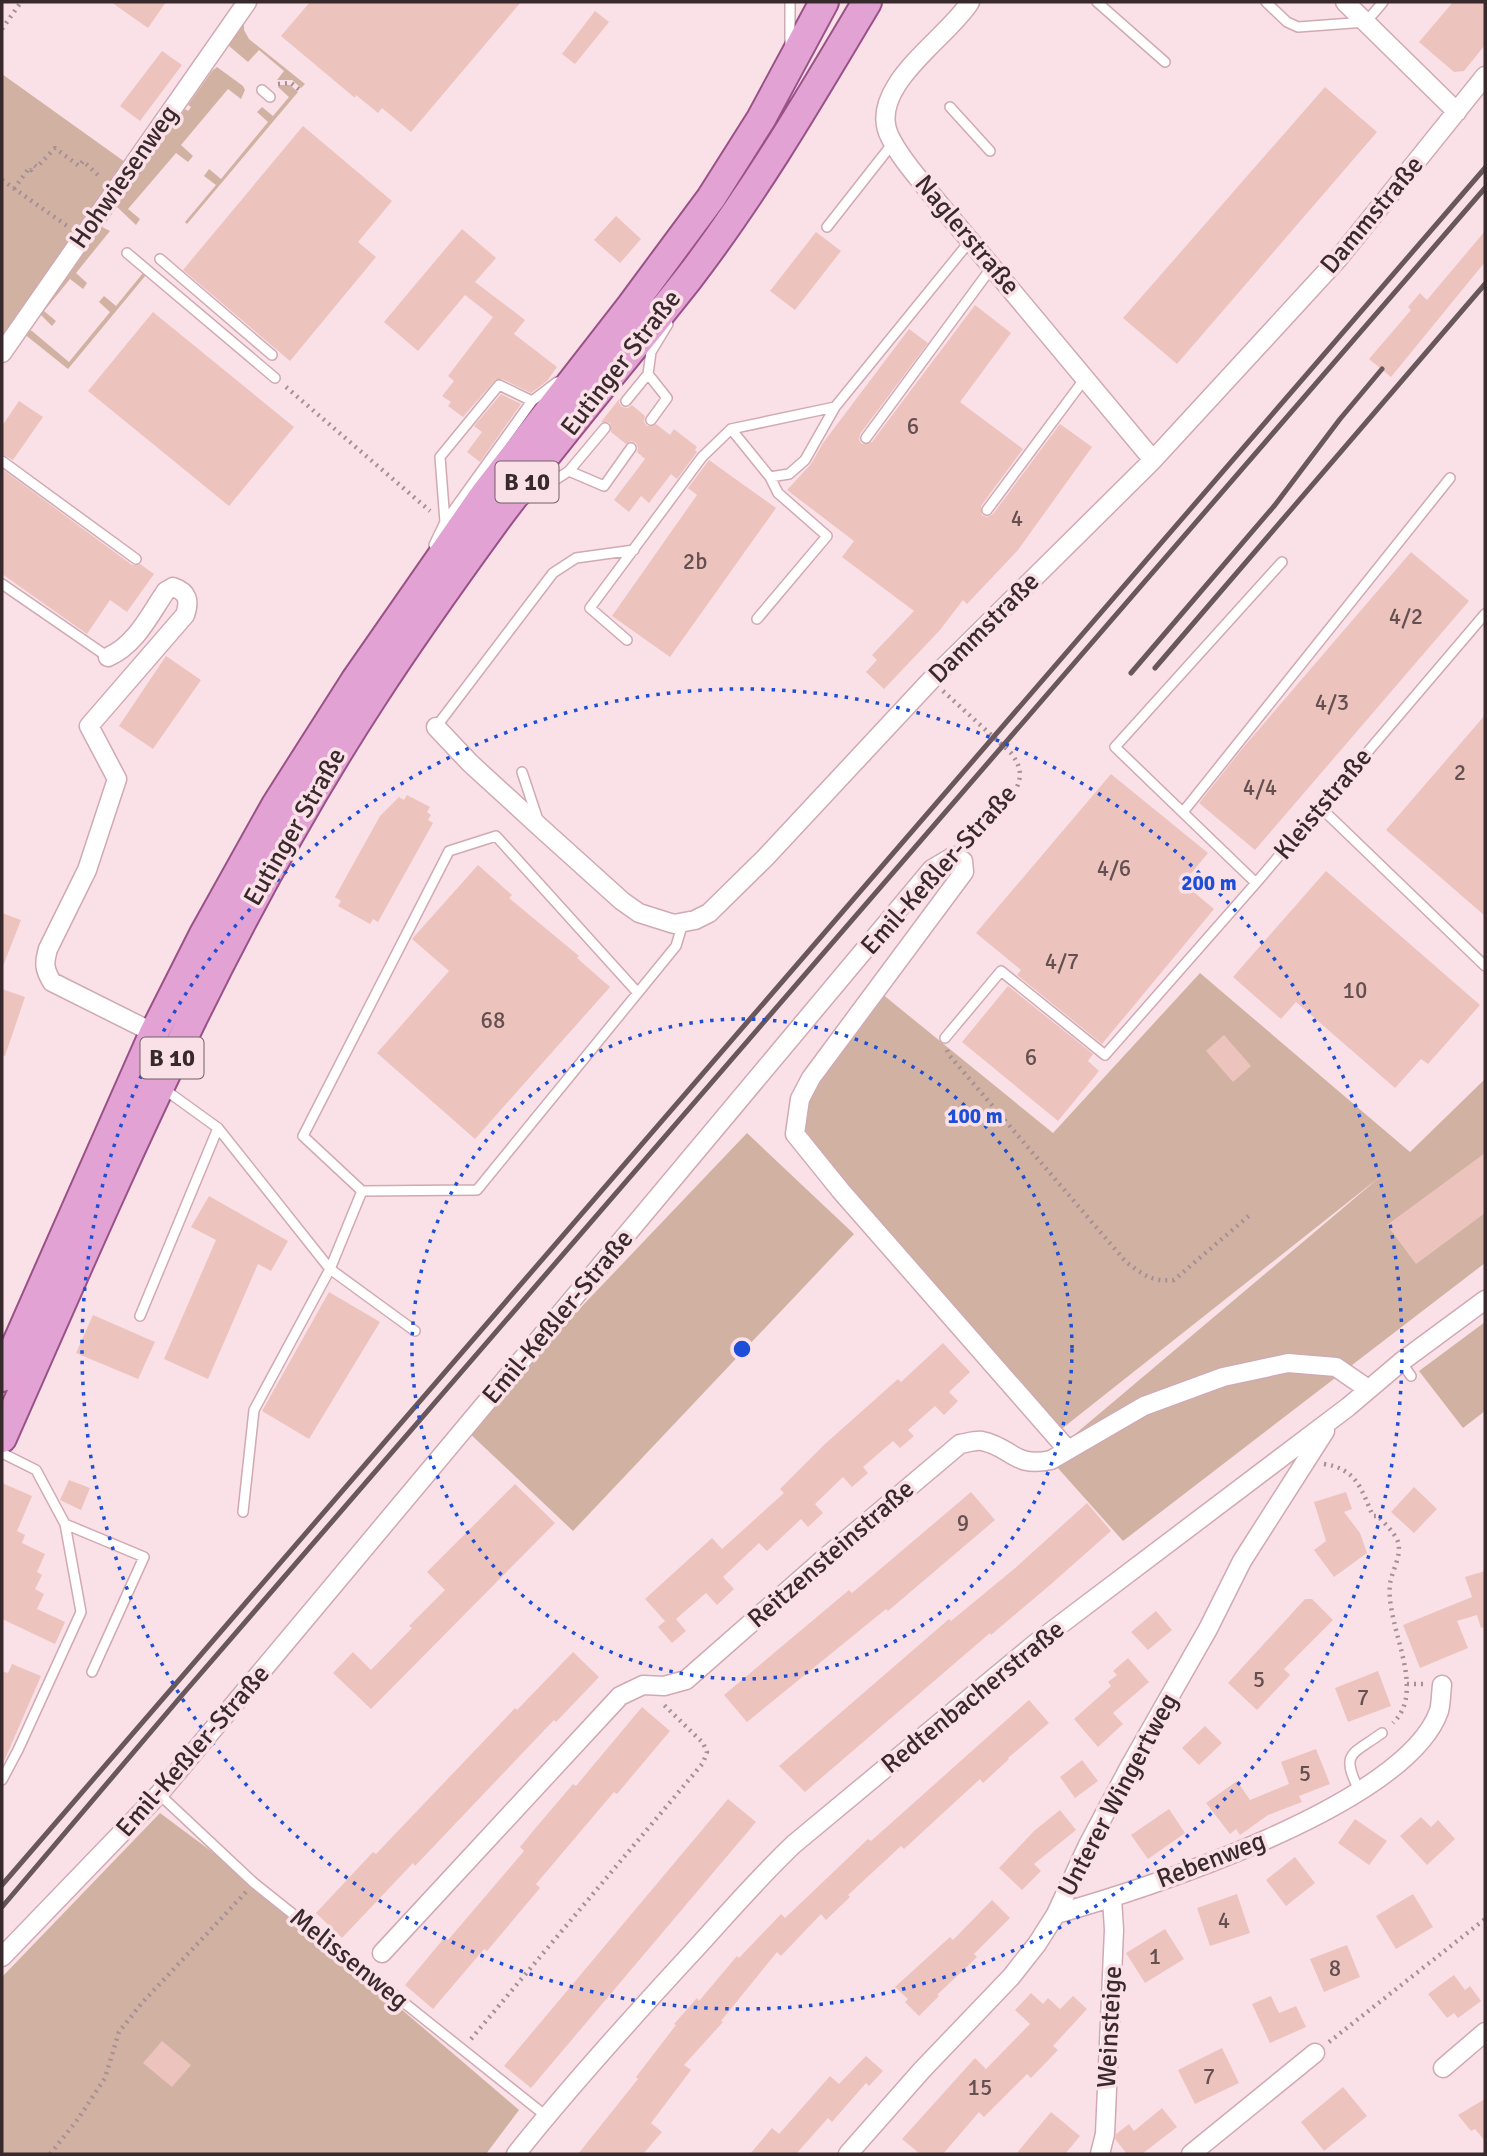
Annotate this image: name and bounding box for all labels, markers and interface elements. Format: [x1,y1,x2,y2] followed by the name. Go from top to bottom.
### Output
[63,99,185,255] street label: Hohwiesenweg
[1314,150,1430,280] street label: Dammstraße
[908,168,1026,302] street label: Naglerstraße
[554,284,688,442] street label: Eutinger Straße
[907,412,919,441] house number: 6
[496,462,558,503] road number: B 10
[1011,504,1023,533] house number: 4
[683,547,707,576] house number: 2b
[922,566,1046,690] street label: Dammstraße
[1389,602,1423,631] house number: 4/2
[1315,688,1349,717] house number: 4/3
[1267,742,1379,866] street label: Kleiststraße
[237,743,353,911] street label: Eutinger Straße
[1454,758,1466,787] house number: 2
[1243,773,1277,802] house number: 4/4
[854,778,1024,962] street label: Emil-Keßler-Straße
[1097,854,1131,883] house number: 4/6
[1181,870,1237,896] text: 200 m
[1045,947,1079,976] house number: 4/7
[1343,976,1367,1005] house number: 10
[481,1006,505,1035] house number: 68
[140,1038,204,1078] road number: B 10
[1025,1043,1037,1072] house number: 6
[947,1103,1003,1129] text: 100 m
[476,1223,640,1411] street label: Emil-Keßler-Straße
[730,1337,754,1361] centre of rings
[741,1473,921,1635] street label: Reitzensteinstraße
[957,1509,969,1538] house number: 9
[875,1613,1071,1781] street label: Redtenbacherstraße
[109,1658,277,1844] street label: Emil-Keßler-Straße
[1253,1665,1265,1694] house number: 5
[1357,1683,1369,1712] house number: 7
[1051,1688,1185,1902] street label: Unterer Wingertweg
[1299,1759,1311,1788] house number: 5
[1152,1825,1270,1895] street label: Rebenweg
[283,1901,415,2017] street label: Melissenweg
[1218,1906,1230,1935] house number: 4
[1149,1942,1161,1971] house number: 1
[1329,1954,1341,1983] house number: 8
[1091,1965,1129,2089] street label: Weinsteige
[1203,2062,1215,2091] house number: 7
[968,2073,992,2102] house number: 15

